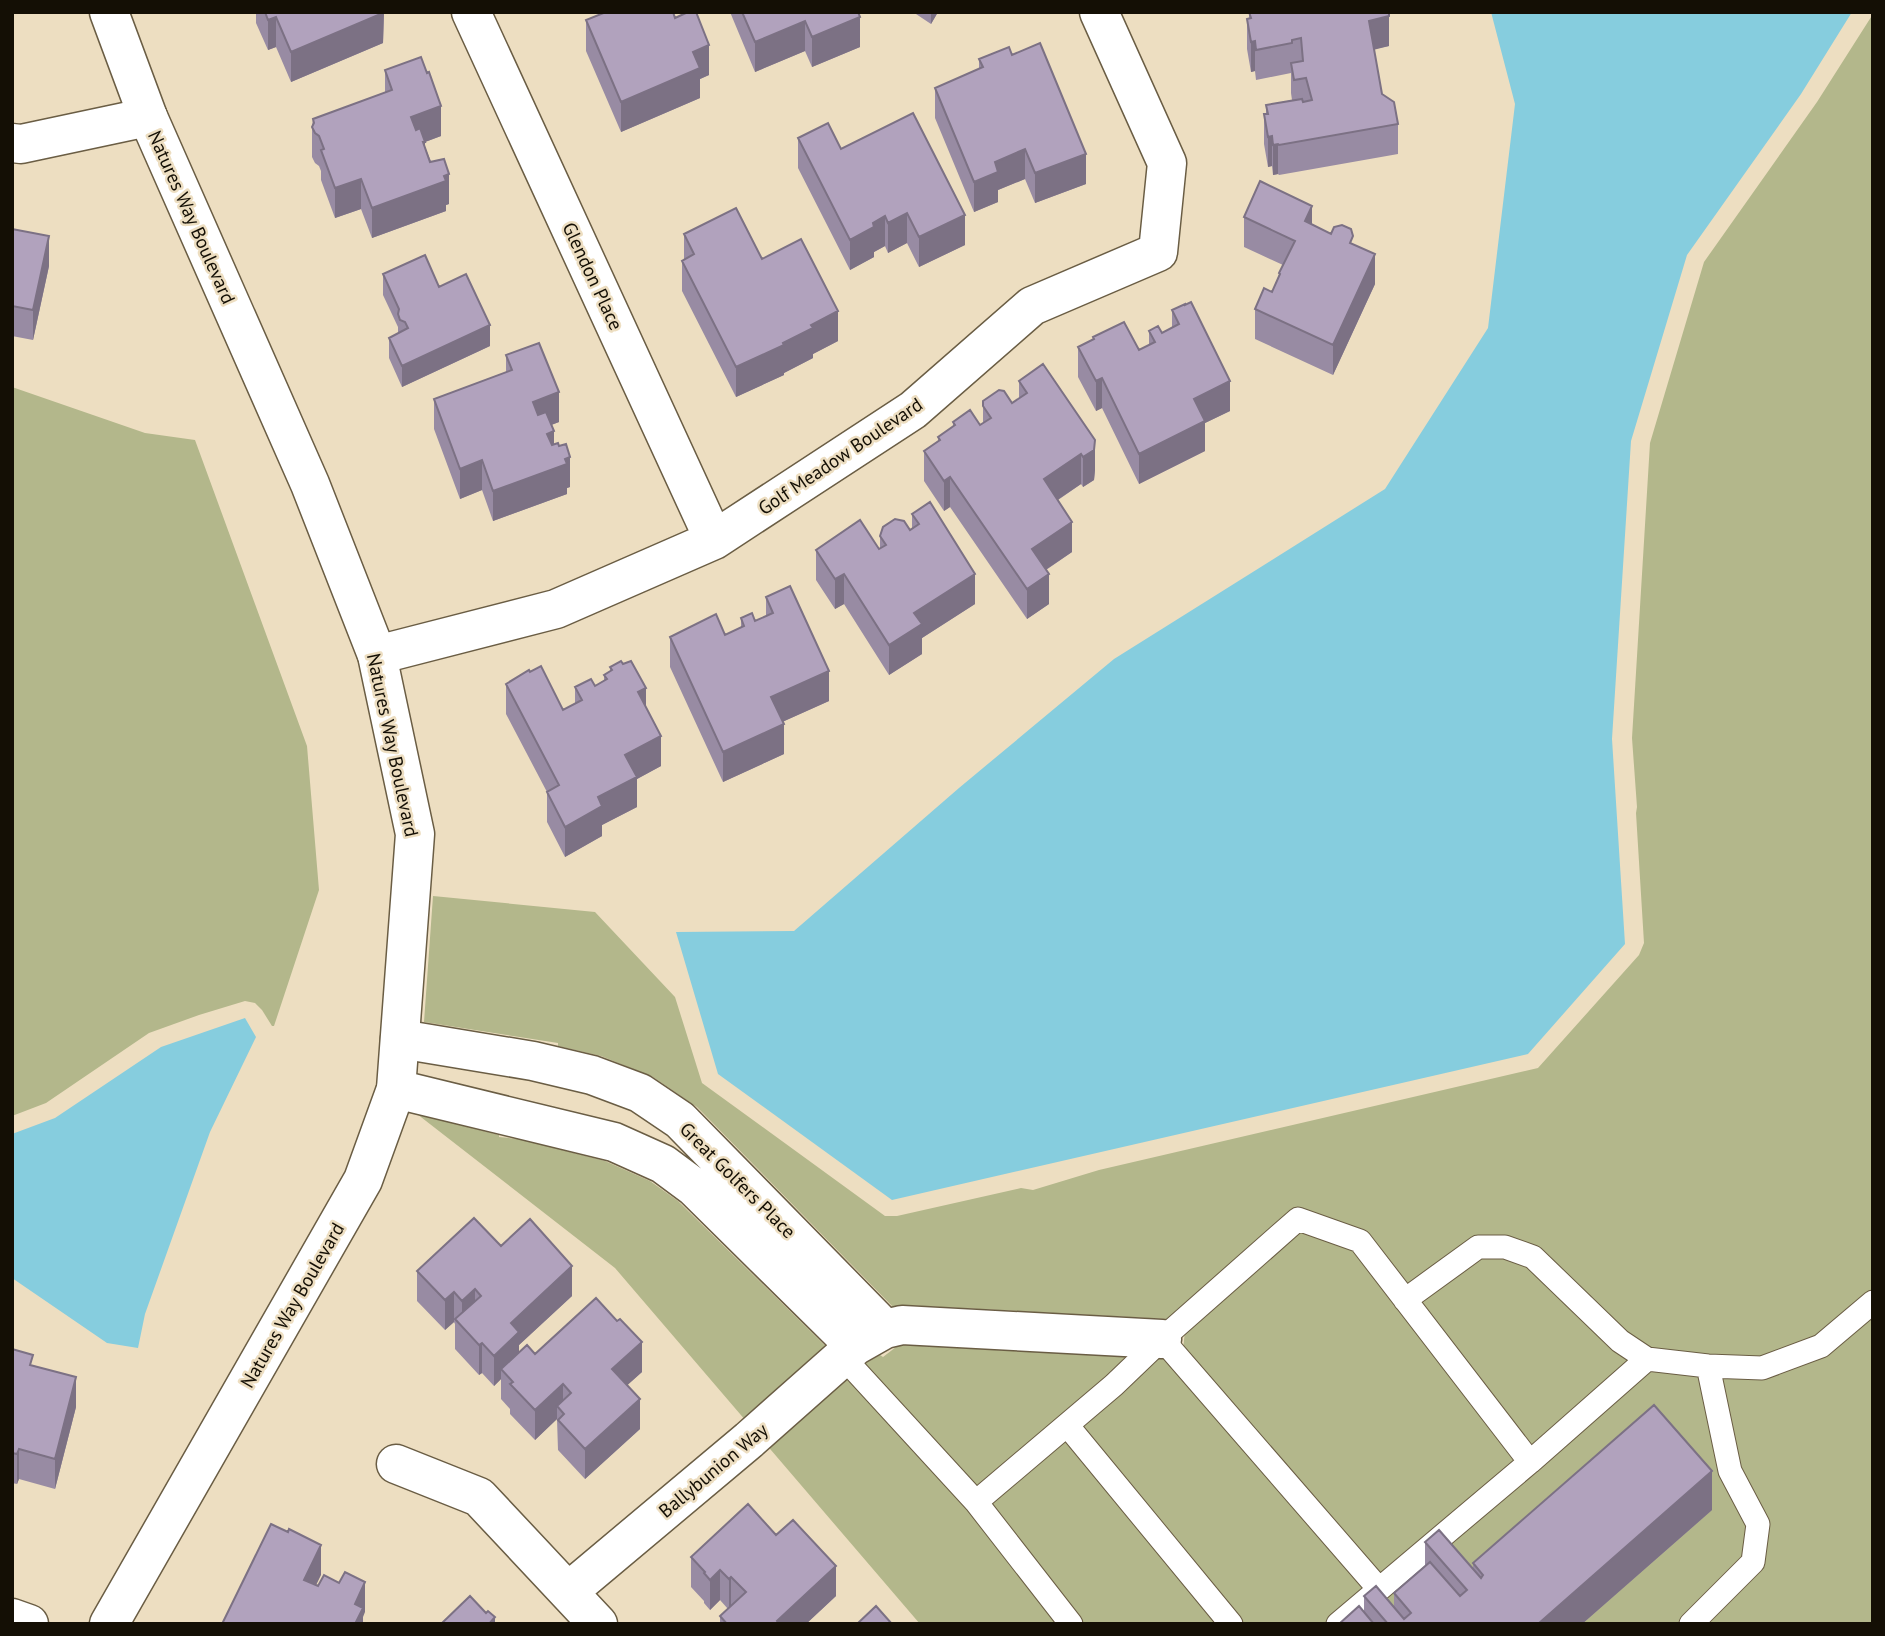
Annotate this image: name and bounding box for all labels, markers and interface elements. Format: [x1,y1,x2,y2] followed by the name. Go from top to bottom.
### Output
[143,127,241,307] street label: Natures Way Boulevard
[558,218,628,334] street label: Glendon Place
[753,392,927,520] street label: Golf Meadow Boulevard
[362,651,424,839] street label: Natures Way Boulevard
[675,1117,801,1243] street label: Great Golfers Place
[235,1218,349,1392] street label: Natures Way Boulevard
[654,1417,773,1523] street label: Ballybunion Way

